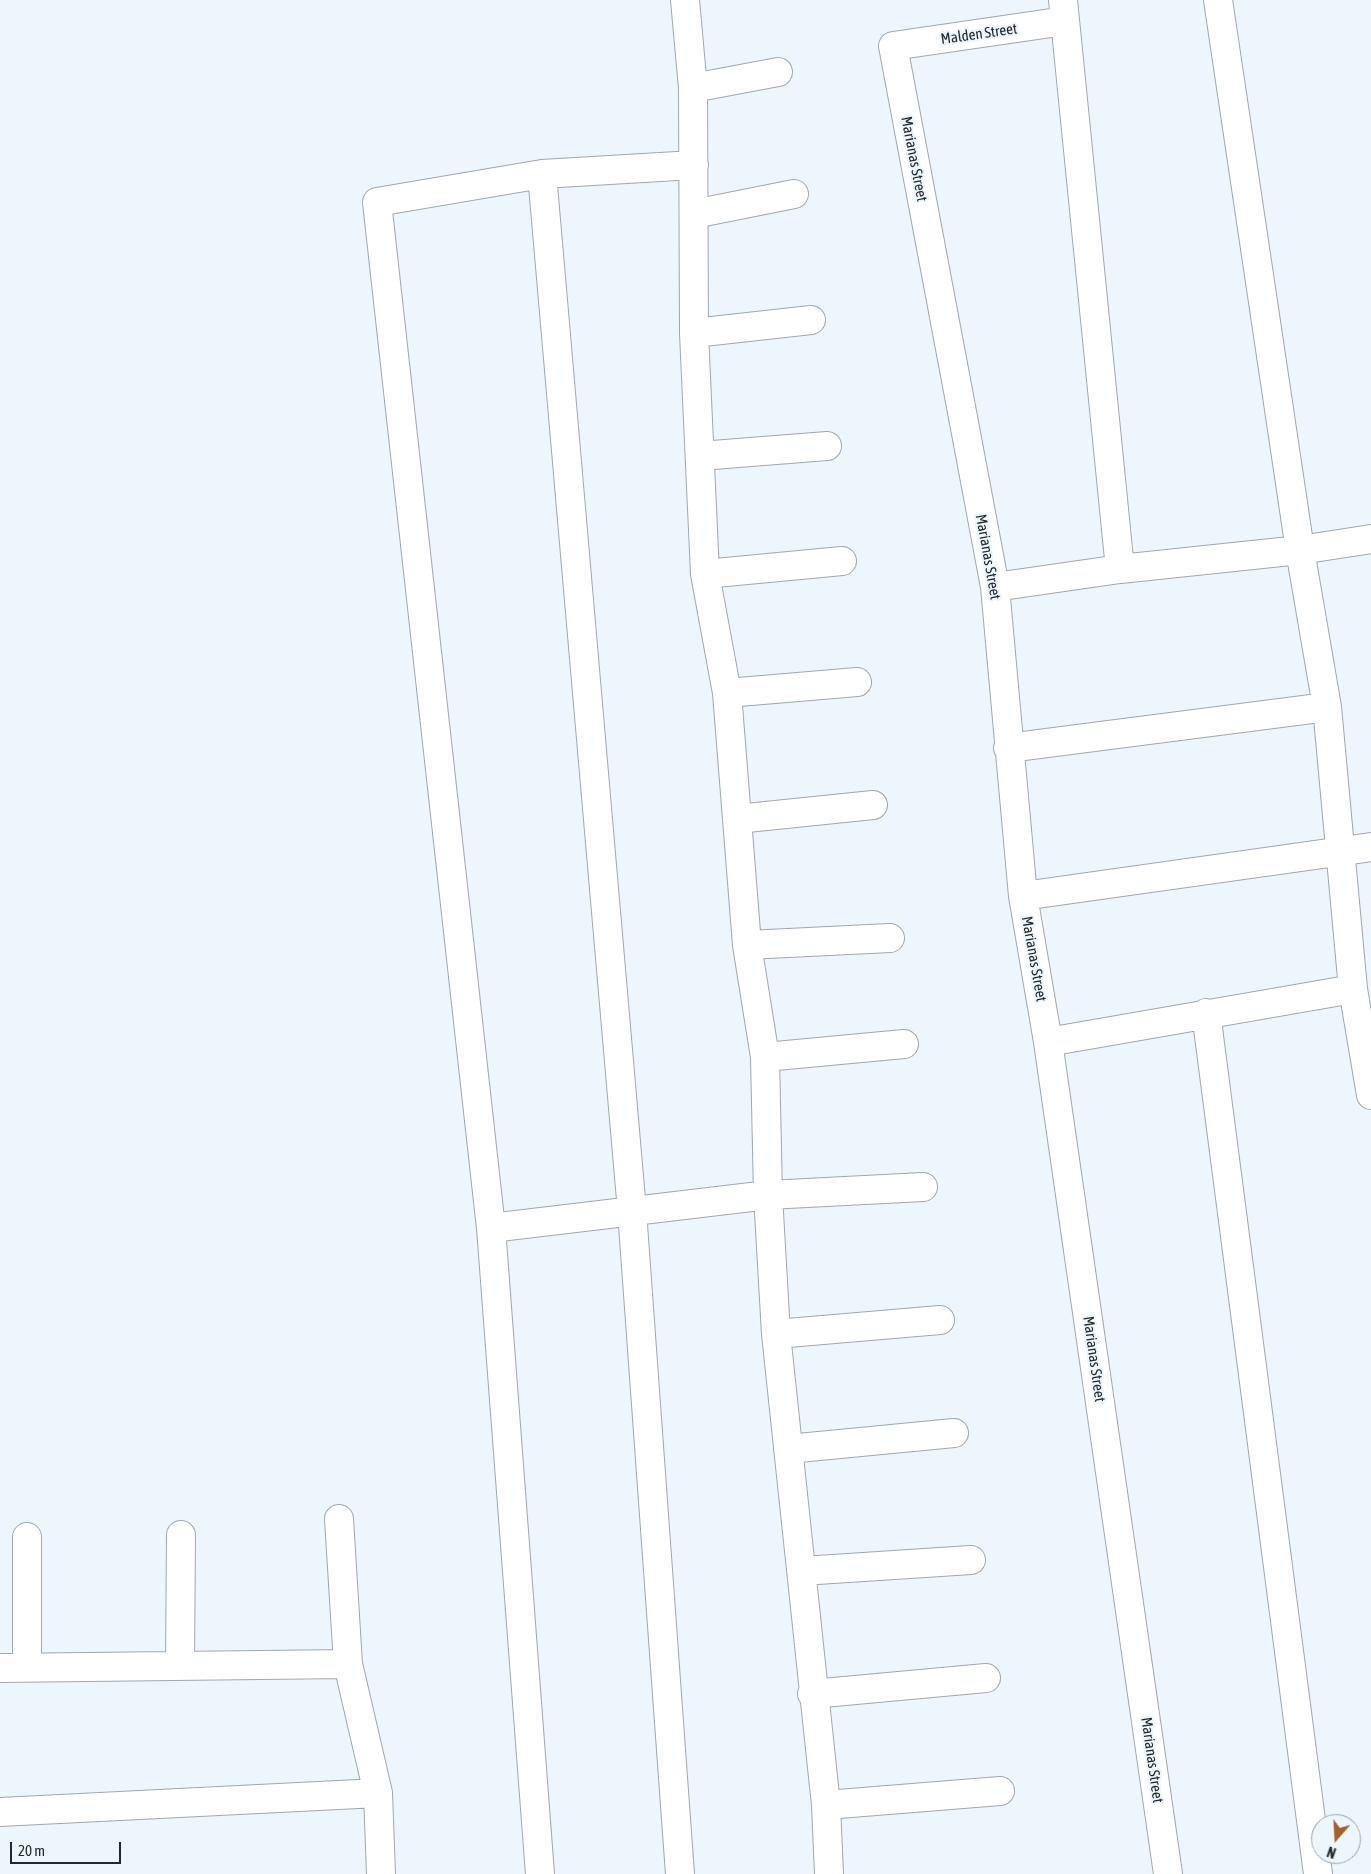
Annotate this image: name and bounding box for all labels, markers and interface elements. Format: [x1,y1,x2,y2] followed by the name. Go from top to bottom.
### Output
[940,20,1018,48] street label: Malden Street
[897,115,931,203] street label: Marianas Street
[972,513,1004,601] street label: Marianas Street
[1018,915,1050,1003] street label: Marianas Street
[1079,1315,1109,1403] street label: Marianas Street
[1137,1716,1167,1804] street label: Marianas Street
[1311,1814,1361,1864] north arrow
[12,1832,124,1864] scale bar
[18,1842,45,1859] text: 20 m
[1325,1843,1338,1861] text: N

